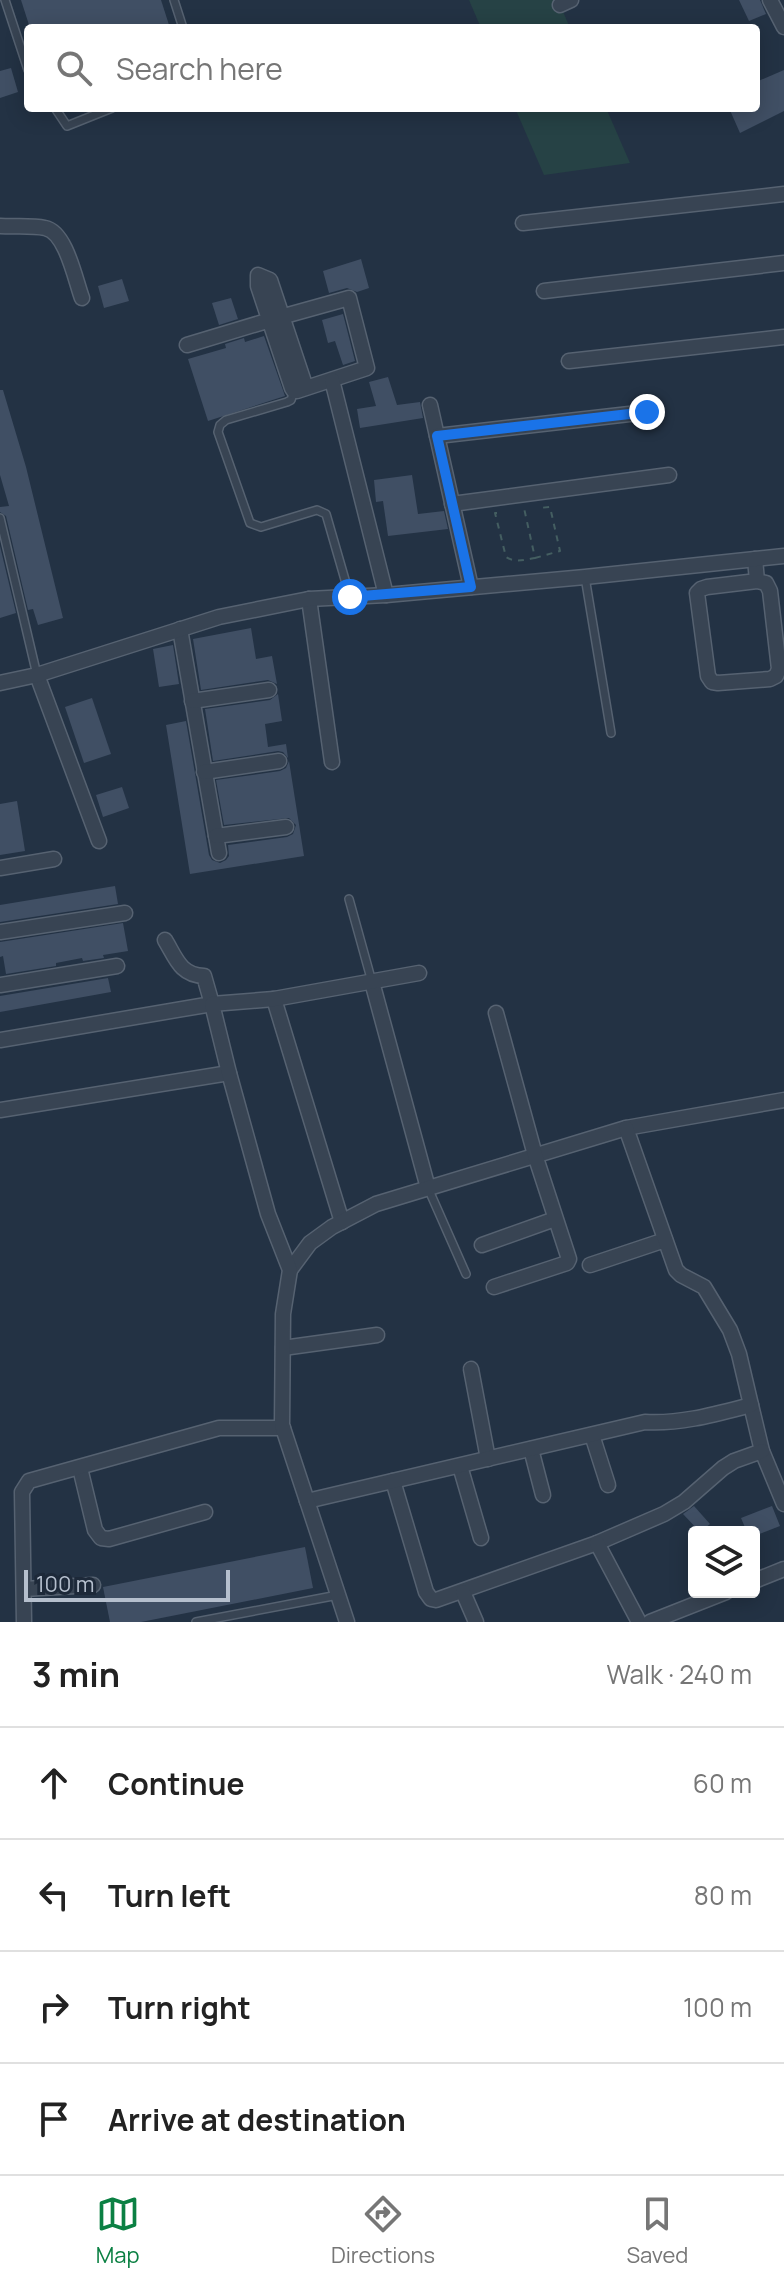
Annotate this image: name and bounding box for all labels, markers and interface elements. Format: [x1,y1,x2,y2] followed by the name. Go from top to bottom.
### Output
[24,24,760,112] search box
[52,46,96,90] icon: search
[116,48,283,89] text: Search here
[629,394,665,430] route end
[332,579,368,615] route start
[688,1526,760,1598] map controls
[688,1526,760,1598] button: layers
[24,1566,230,1602] scale bar
[36,1569,94,1599] text: 100 m
[32,1651,120,1697] text: 3 min
[606,1656,752,1692] text: Walk · 240 m
[32,1761,76,1805] icon: ahead
[108,1763,244,1804] text: Continue
[693,1765,752,1801] text: 60 m
[32,1873,76,1917] icon: left
[108,1875,231,1916] text: Turn left
[694,1877,752,1913] text: 80 m
[32,1985,76,2029] icon: right
[108,1987,251,2028] text: Turn right
[683,1989,752,2025] text: 100 m
[32,2097,76,2141] icon: arrive
[108,2099,406,2140] text: Arrive at destination
[96,2192,140,2270] tab: Map
[331,2192,435,2270] tab: Directions
[626,2192,688,2270] tab: Saved

